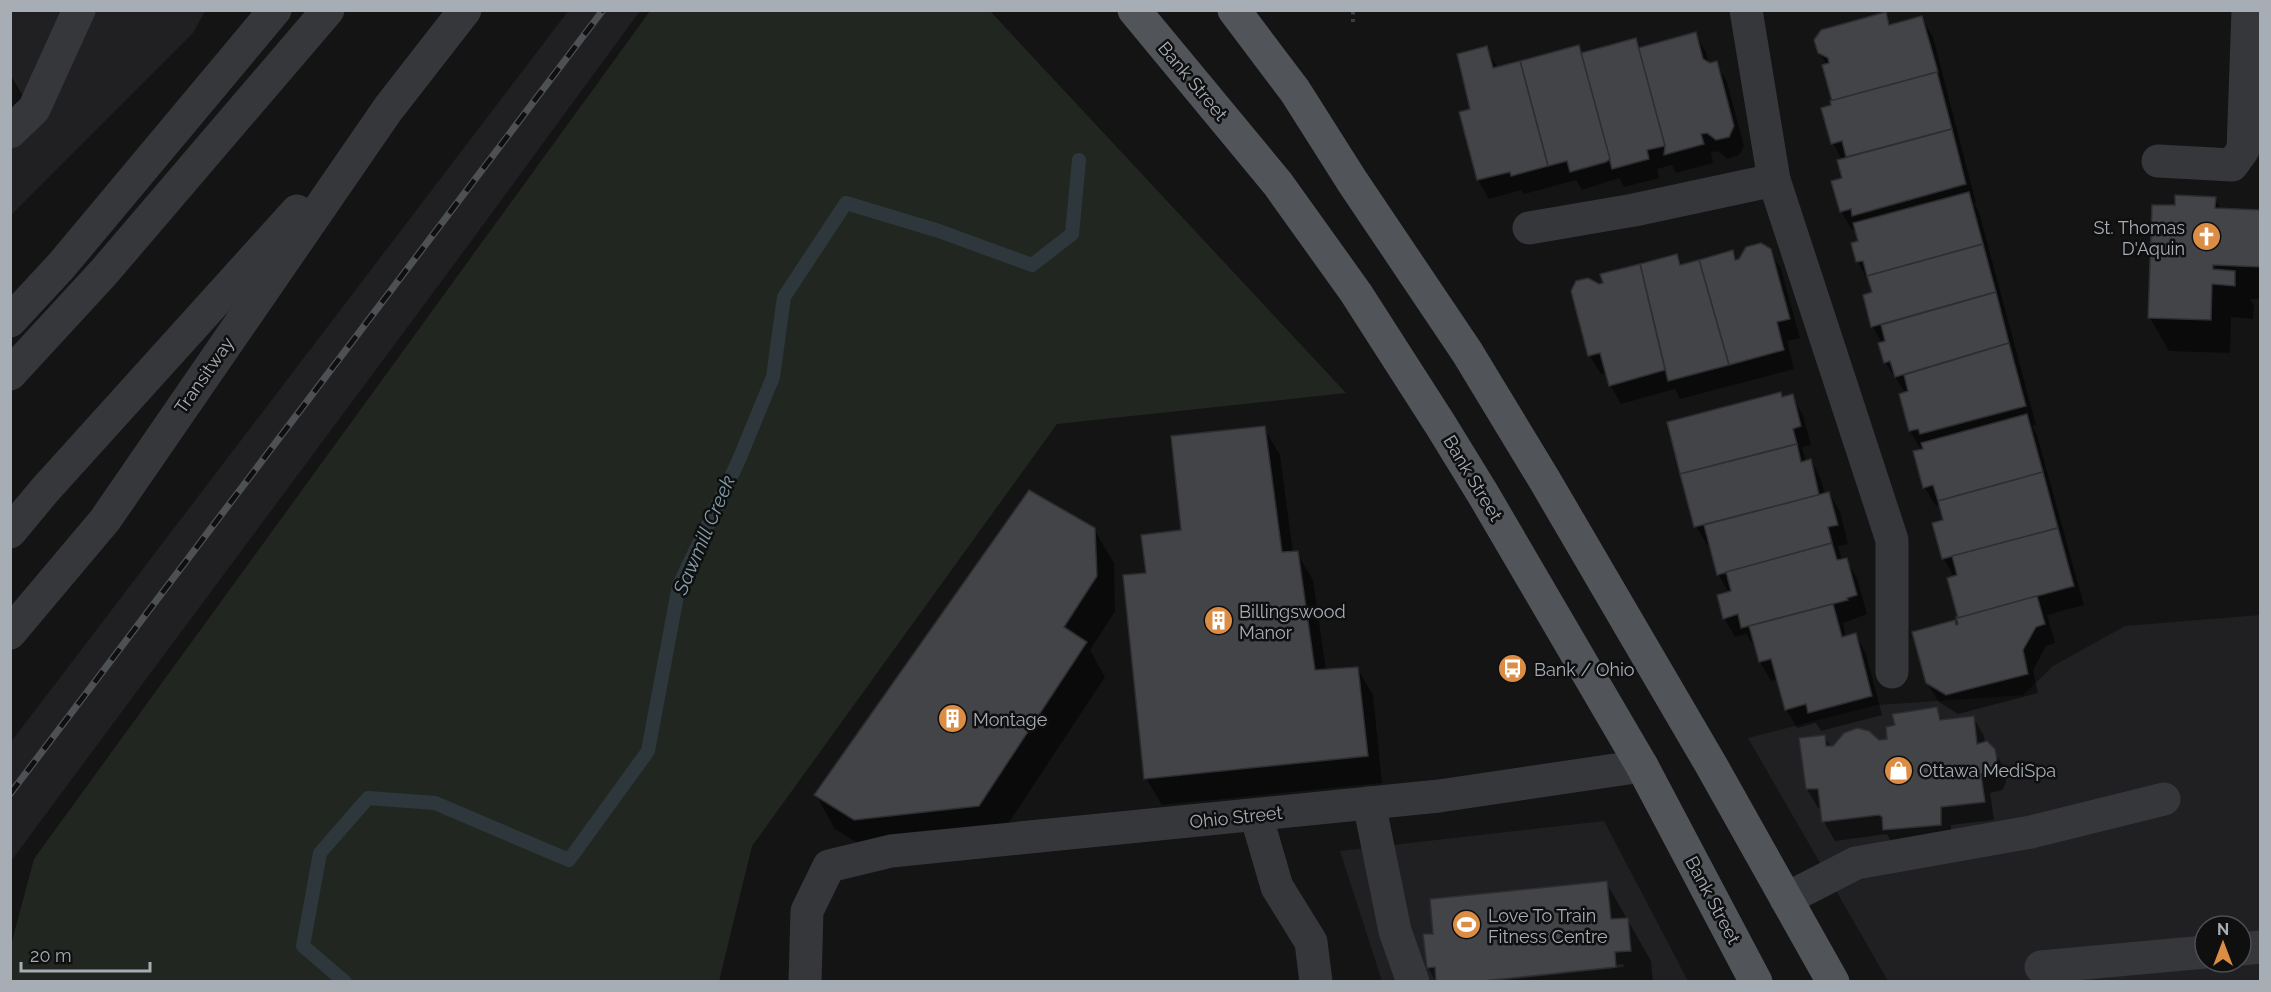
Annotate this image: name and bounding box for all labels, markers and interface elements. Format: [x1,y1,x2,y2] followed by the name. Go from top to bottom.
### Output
[1154,37,1232,125] street label: Bank Street
[2094,217,2185,259] place label: St. Thomas D'Aquin
[2190,221,2222,253] church icon: St. Thomas D'Aquin
[170,333,238,417] street label: Transitway
[1439,431,1507,525] street label: Bank Street
[668,471,740,599] water label: Sawmill Creek
[1239,601,1346,643] place label: Billingswood Manor
[1202,605,1234,637] building icon: Billingswood Manor
[1497,653,1529,685] bus stop icon: Bank / Ohio
[1534,659,1635,680] place label: Bank / Ohio
[936,703,968,735] building icon: Montage
[973,709,1048,730] place label: Montage
[1882,754,1914,786] shop icon: Ottawa MediSpa
[1919,760,2056,781] place label: Ottawa MediSpa
[1189,802,1283,832] street label: Ohio Street
[1681,853,1745,947] street label: Bank Street
[1488,905,1608,947] place label: Love To Train Fitness Centre
[1451,909,1483,941] sports icon: Love To Train Fitness Centre
[2193,914,2253,974] north arrow
[2217,920,2229,939] text: N
[21,935,150,973] scale bar
[30,945,72,966] text: 20 m

